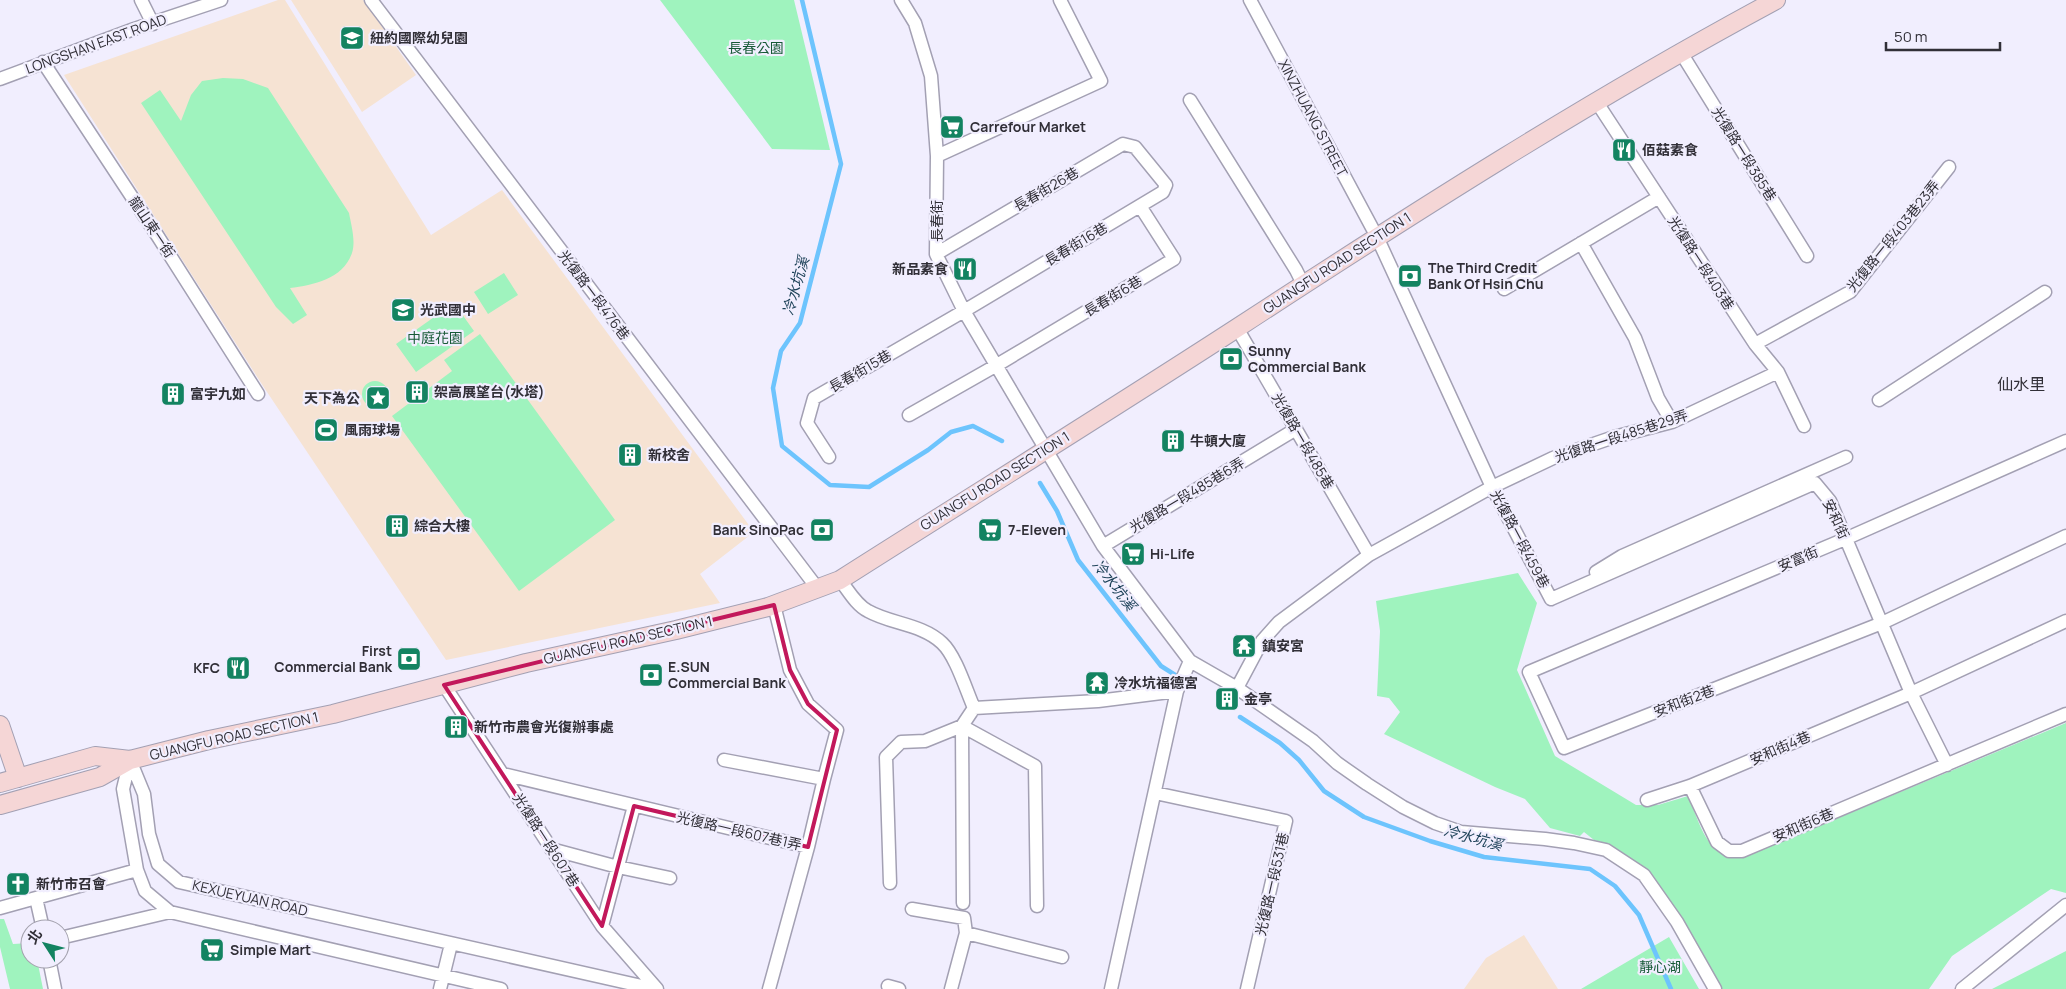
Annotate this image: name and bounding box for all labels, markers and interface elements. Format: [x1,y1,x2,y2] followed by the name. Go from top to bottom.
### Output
[23,9,169,78] street label: LONGSHAN EAST ROAD
[1886,20,2000,52] scale bar
[339,25,365,51] school or university icon: 紐約國際幼兒園
[1894,26,1928,47] text: 50 m
[370,28,468,47] place label: 紐約國際幼兒園
[728,38,784,57] park label: 長春公園
[1274,56,1353,180] street label: XINZHUANG STREET
[1708,103,1781,205] street label: 光復路一段385巷
[939,114,965,140] supermarket icon: Carrefour Market
[970,117,1086,136] place label: Carrefour Market
[1611,137,1637,163] restaurant icon: 佰菇素食
[1642,140,1698,159] place label: 佰菇素食
[1010,162,1082,215] street label: 長春街26巷
[1842,176,1944,295] street label: 光復路一段403巷23弄
[125,192,180,261] street label: 龍山東一街
[927,200,946,242] street label: 長春街
[1259,208,1414,318] street label: GUANGFU ROAD SECTION 1
[1664,212,1739,313] street label: 光復路一段403巷
[1041,217,1111,270] street label: 長春街16巷
[554,246,634,344] street label: 光復路一段476巷
[777,252,814,318] water label: 冷水坑溪
[952,256,978,282] restaurant icon: 新品素食
[1428,258,1544,293] place label: The Third Credit Bank Of Hsin Chu
[892,259,948,278] place label: 新品素食
[1397,263,1423,289] bank icon: The Third Credit Bank Of Hsin Chu
[1080,271,1145,320] street label: 長春街6巷
[390,297,416,323] school or university icon: 光武國中
[420,300,476,319] place label: 光武國中
[407,328,463,347] park label: 中庭花園
[1248,341,1366,376] place label: Sunny Commercial Bank
[825,345,895,396] street label: 長春街15巷
[1218,346,1244,372] bank icon: Sunny Commercial Bank
[1997,373,2045,395] district label: 仙水里
[404,379,430,405] building icon: 架高展望台(水塔)
[160,381,186,407] building icon: 富宇九如
[434,382,545,401] place label: 架高展望台(水塔)
[190,384,246,403] place label: 富宇九如
[365,385,391,411] place icon: 天下為公
[304,388,360,407] place label: 天下為公
[1268,389,1339,492] street label: 光復路一段485巷
[1552,405,1690,466] street label: 光復路一段485巷29弄
[313,417,339,443] sports icon: 風雨球場
[344,420,400,439] place label: 風雨球場
[916,427,1073,534] street label: GUANGFU ROAD SECTION 1
[1160,428,1186,454] building icon: 牛頓大廈
[1190,431,1246,450] place label: 牛頓大廈
[617,442,643,468] building icon: 新校舍
[648,445,690,464] place label: 新校舍
[1126,453,1248,536] street label: 光復路一段485巷6弄
[1486,486,1554,591] street label: 光復路一段459巷
[1819,496,1854,542] street label: 安和街
[384,513,410,539] building icon: 綜合大樓
[414,516,470,535] place label: 綜合大樓
[809,517,835,543] bank icon: Bank SinoPac
[977,517,1003,543] supermarket icon: 7-Eleven
[713,520,804,539] place label: Bank SinoPac
[1008,520,1066,539] place label: 7-Eleven
[1120,541,1146,567] supermarket icon: Hi-Life
[1775,542,1821,575] street label: 安富街
[1150,544,1195,563] place label: Hi-Life
[1088,555,1142,616] water label: 冷水坑溪
[542,611,714,668] street label: GUANGFU ROAD SECTION 1
[1231,633,1257,659] temple icon: 鎮安宮
[1262,636,1304,655] place label: 鎮安宮
[274,641,392,676] place label: First Commercial Bank
[396,646,422,672] bank icon: First Commercial Bank
[225,655,251,681] restaurant icon: KFC
[668,657,786,692] place label: E.SUN Commercial Bank
[193,658,220,677] place label: KFC
[638,662,664,688] bank icon: E.SUN Commercial Bank
[1084,670,1110,696] temple icon: 冷水坑福德宮
[1114,673,1198,692] place label: 冷水坑福德宮
[1651,680,1717,721] street label: 安和街2巷
[1214,686,1240,712] building icon: 金亭
[1244,689,1272,708] place label: 金亭
[148,707,320,764] street label: GUANGFU ROAD SECTION 1
[443,714,469,740] building icon: 新竹市農會光復辦事處
[474,717,614,736] place label: 新竹市農會光復辦事處
[1747,726,1813,769] street label: 安和街4巷
[509,789,584,890] street label: 光復路一段607巷
[1769,803,1836,846] street label: 安和街6巷
[675,807,803,854] street label: 光復路一段607巷1弄
[1441,820,1507,856] water label: 冷水坑溪
[1250,830,1293,937] street label: 光復路一段531巷
[5,871,31,897] church icon: 新竹市召會
[36,874,106,893] place label: 新竹市召會
[190,875,310,920] street label: KEXUEYUAN ROAD
[20,919,70,969] north arrow
[22,925,46,947] text: 北
[199,937,225,963] supermarket icon: Simple Mart
[230,940,311,959] place label: Simple Mart
[1639,957,1681,976] park label: 靜心湖

